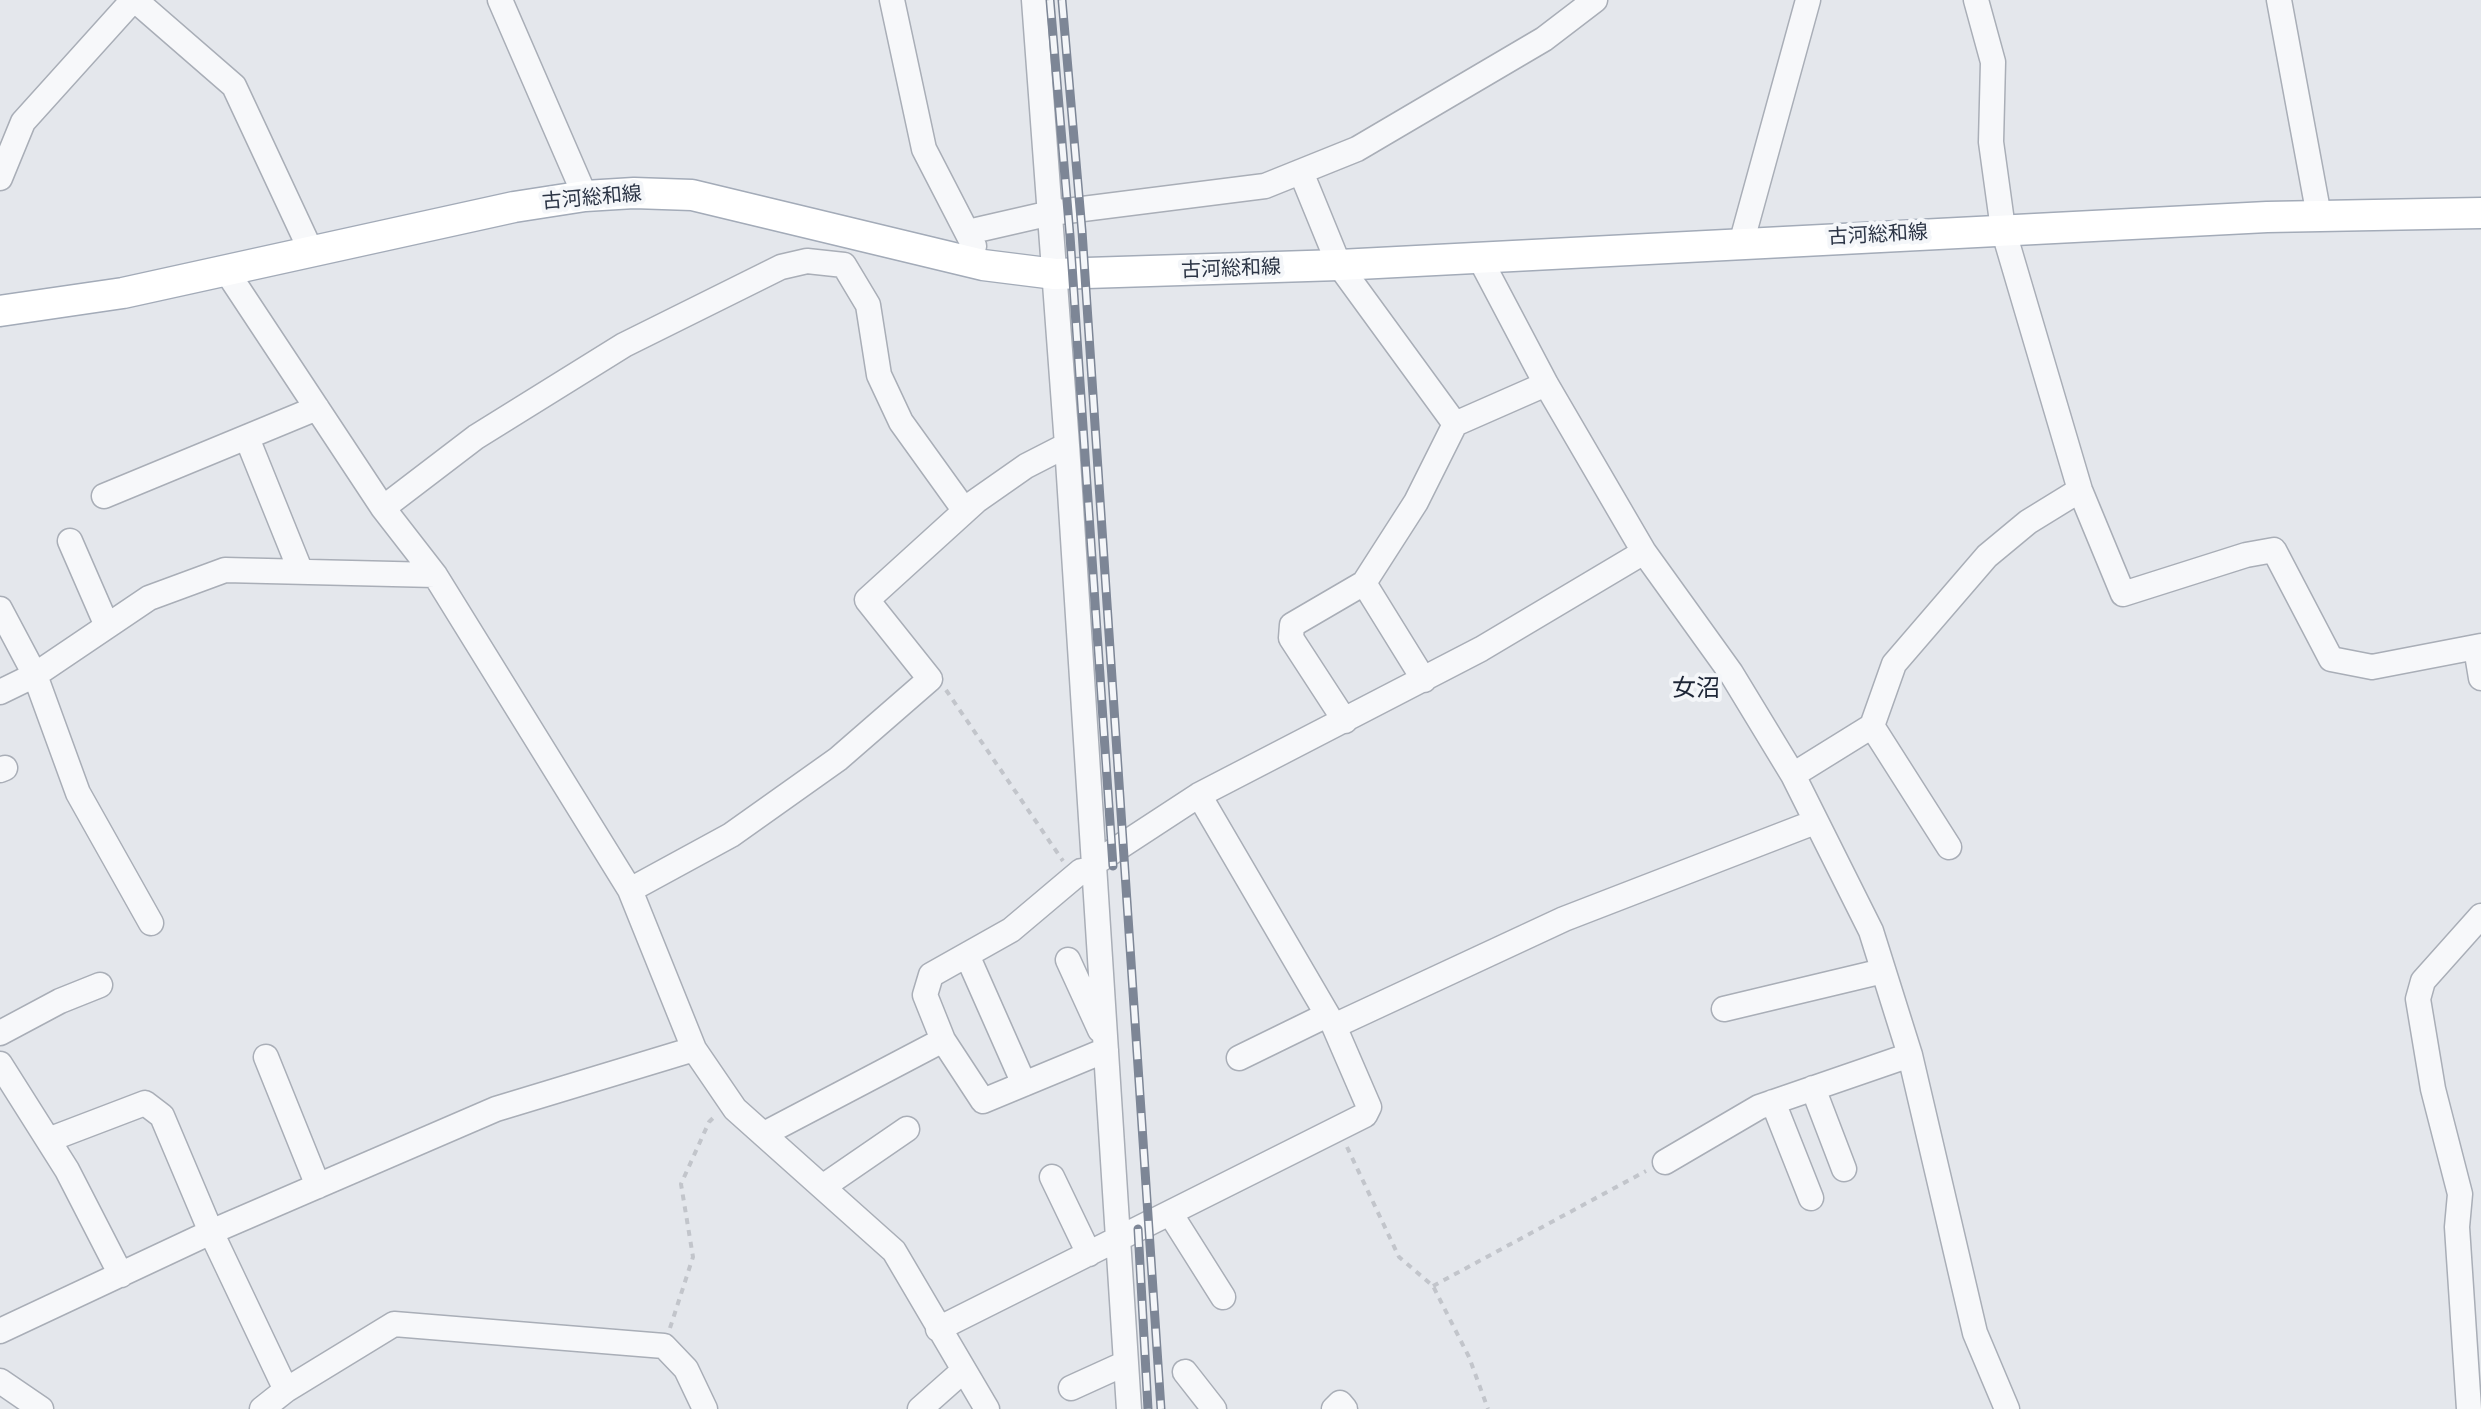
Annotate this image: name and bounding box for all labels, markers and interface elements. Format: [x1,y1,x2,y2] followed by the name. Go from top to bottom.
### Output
[541,183,643,215] street label: 古河総和線
[1827,221,1929,251] street label: 古河総和線
[1181,256,1281,284] street label: 古河総和線
[1672,676,1720,704] district label: 女沼

